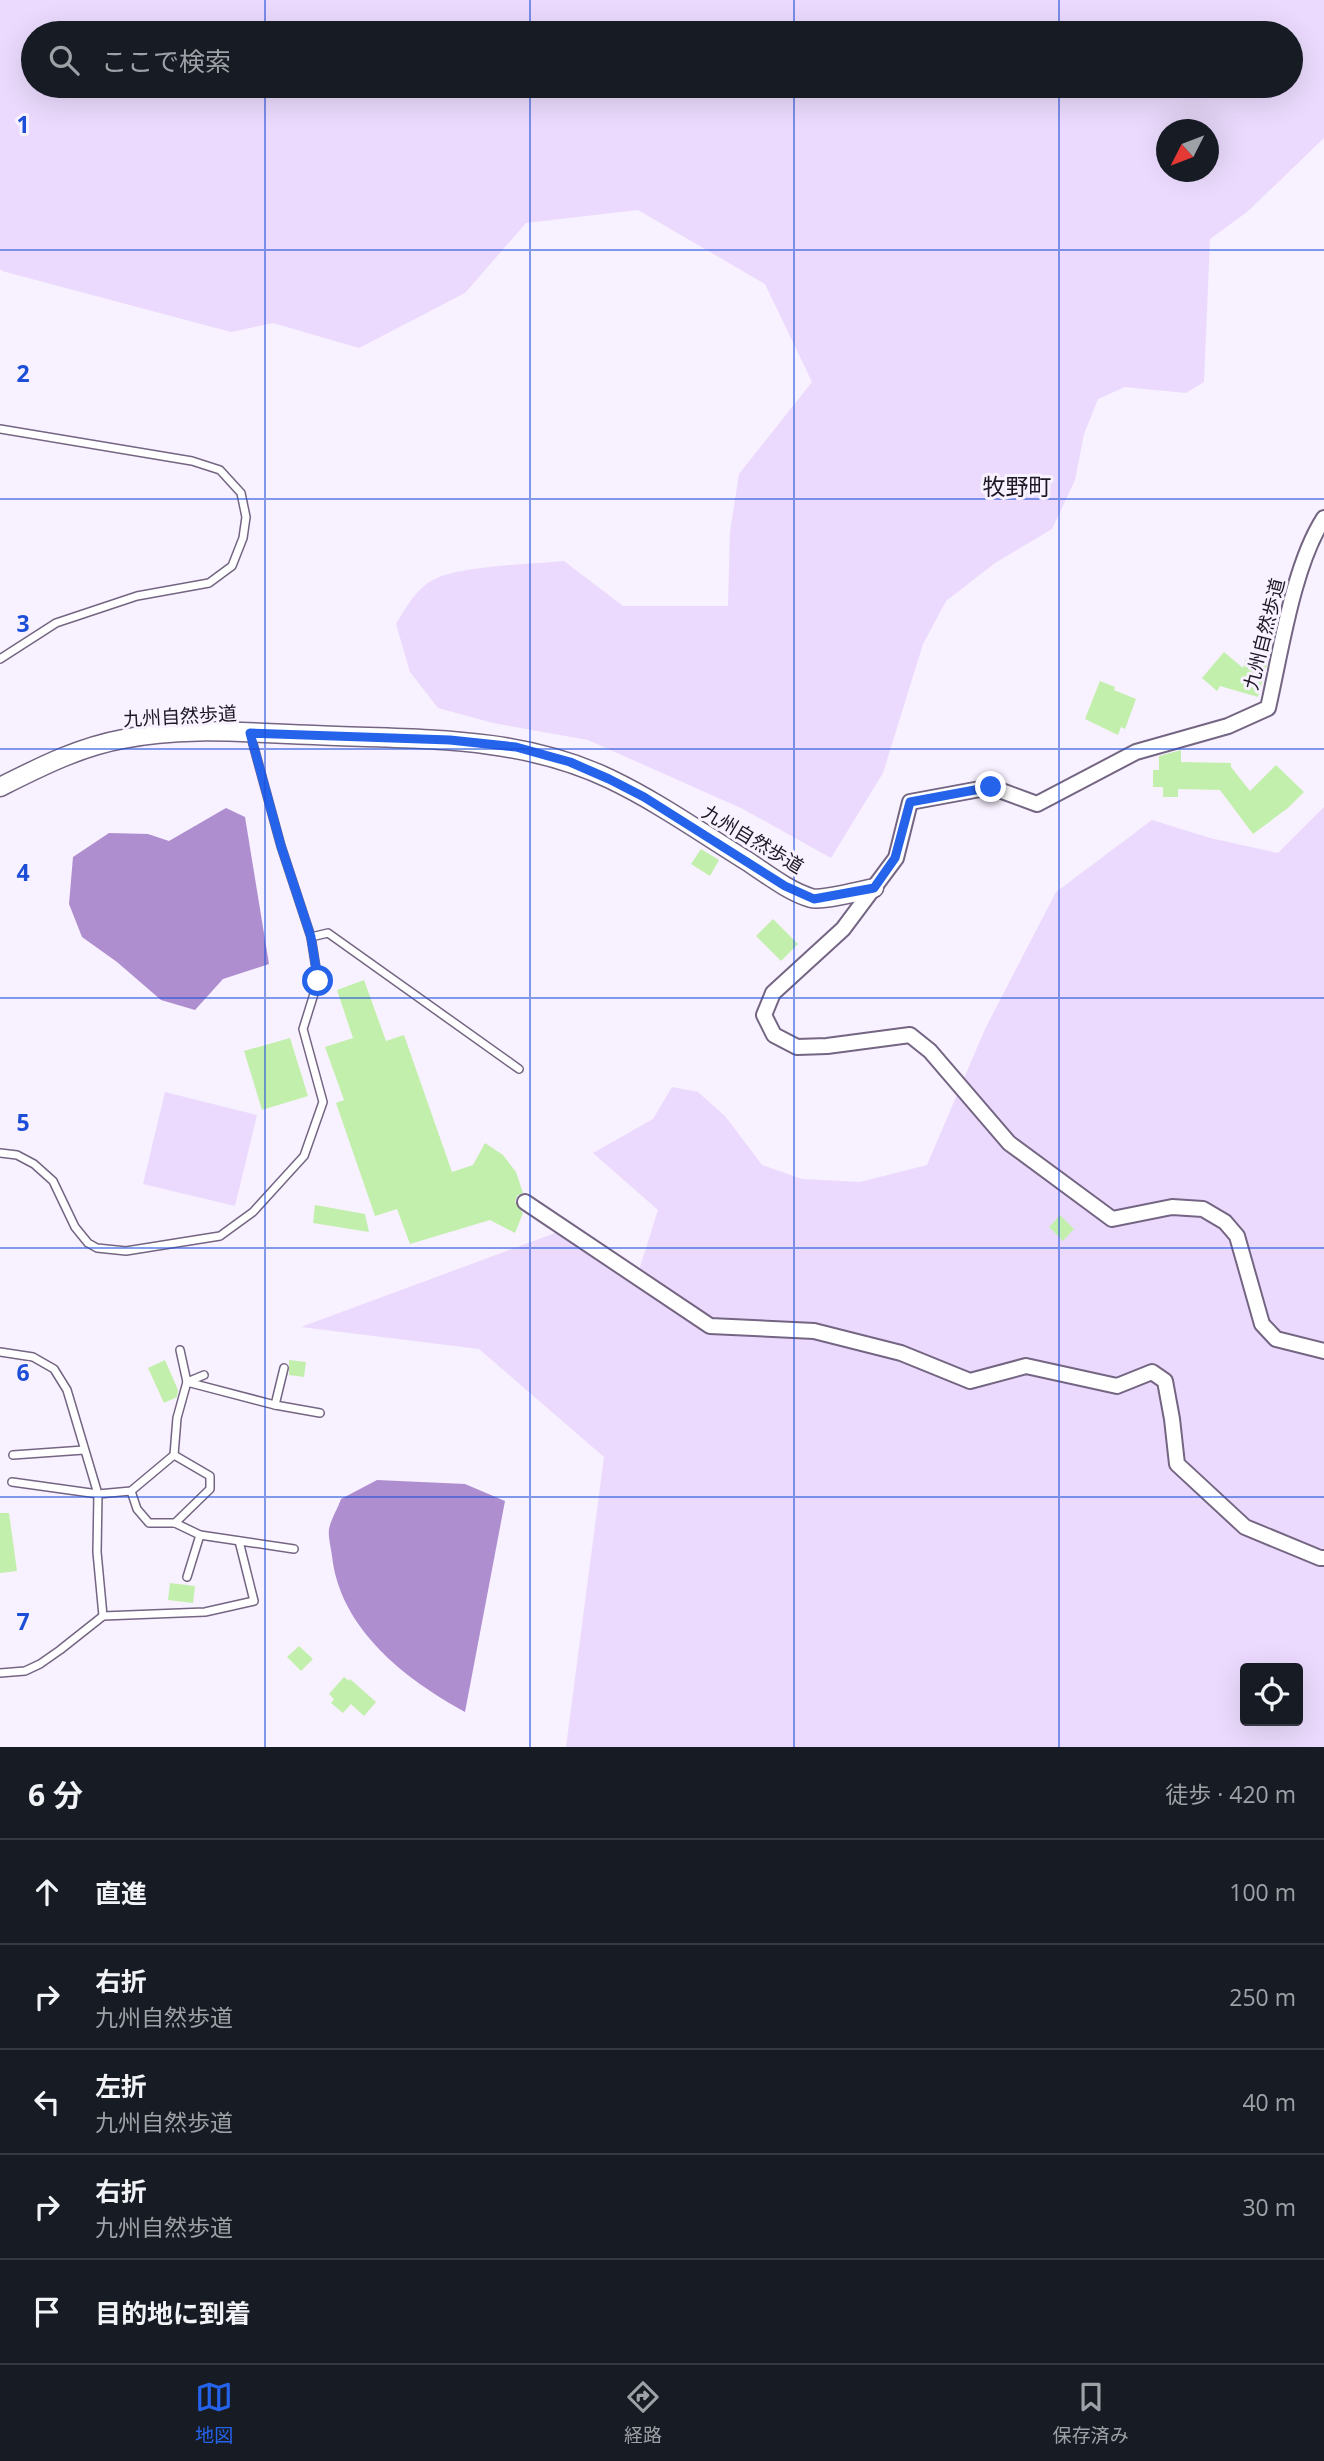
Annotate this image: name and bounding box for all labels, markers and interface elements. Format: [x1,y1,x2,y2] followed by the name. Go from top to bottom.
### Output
[21,21,1303,98] search box
[45,41,83,79] icon: search
[101,43,231,79] text: ここで検索
[16,108,30,140] text: 1
[1156,119,1219,182] north arrow
[16,357,30,389] text: 2
[983,470,1052,502] district label: 牧野町
[1238,576,1290,692] street label: 九州自然歩道
[16,607,30,639] text: 3
[122,700,238,732] street label: 九州自然歩道
[975,771,1006,802] route end
[697,798,809,880] street label: 九州自然歩道
[16,856,30,888] text: 4
[302,965,333,996] route start
[16,1106,30,1138] text: 5
[16,1356,30,1388] text: 6
[16,1605,30,1637] text: 7
[1240,1663,1303,1726] map controls
[1240,1663,1303,1726] button: locate
[28,1774,83,1815] text: 6 分
[1165,1778,1296,1810] text: 徒歩 · 420 m
[28,1873,66,1911] icon: ahead
[95,1875,147,1911] text: 直進
[1229,1876,1296,1908] text: 100 m
[95,1963,147,1999] text: 右折
[28,1978,66,2016] icon: right
[1229,1981,1296,2013] text: 250 m
[95,2001,233,2033] text: 九州自然歩道
[95,2068,147,2104] text: 左折
[28,2083,66,2121] icon: left
[1242,2086,1296,2118] text: 40 m
[95,2106,233,2138] text: 九州自然歩道
[95,2173,147,2209] text: 右折
[28,2188,66,2226] icon: right
[1242,2191,1296,2223] text: 30 m
[95,2211,233,2243] text: 九州自然歩道
[28,2293,66,2331] icon: arrive
[95,2295,251,2331] text: 目的地に到着
[195,2378,233,2448] tab: 地図
[624,2378,662,2448] tab: 経路
[1053,2378,1129,2448] tab: 保存済み

